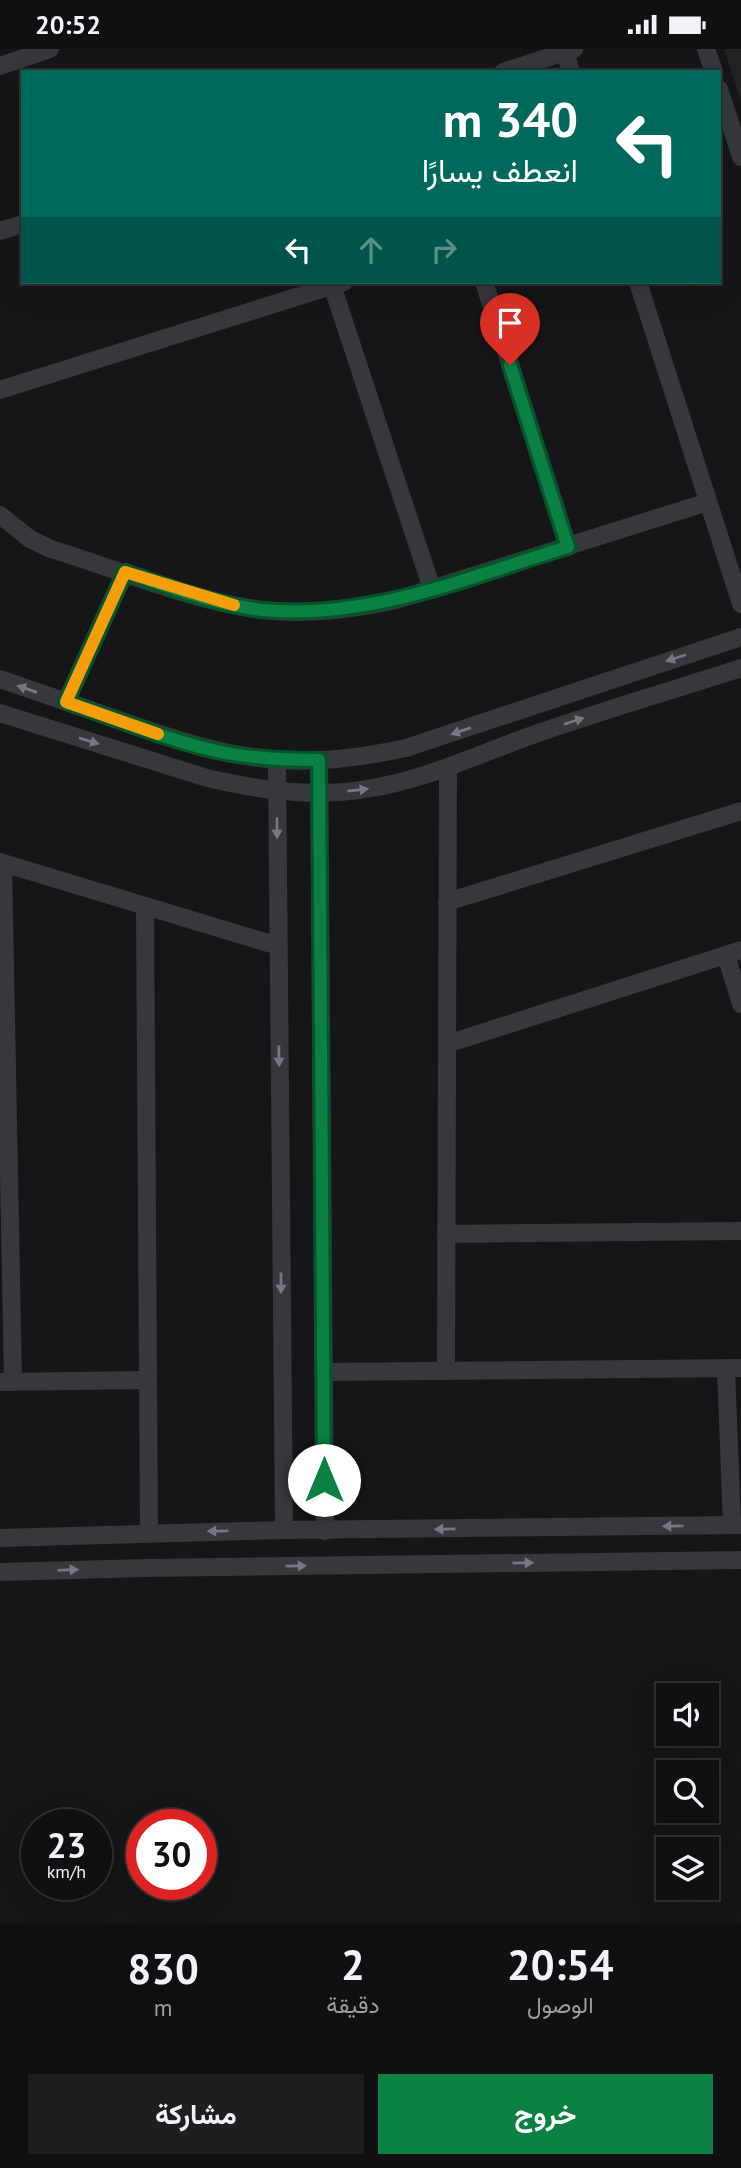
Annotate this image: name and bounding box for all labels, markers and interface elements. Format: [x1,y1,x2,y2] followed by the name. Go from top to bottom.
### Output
[35,8,101,41] text: 20:52
[443,87,578,151] text: 340 m
[602,98,693,189] icon: left
[422,149,578,191] text: انعطف يسارًا
[279,231,317,269] icon: left
[352,231,390,269] icon: ahead
[425,231,463,269] icon: right
[480,293,540,365] pin
[491,304,529,342] icon: arrive
[666,654,687,664] one-way arrow
[16,683,37,694] one-way arrow
[564,716,585,726] one-way arrow
[450,726,471,737] one-way arrow
[78,736,99,747] one-way arrow
[347,784,369,795] one-way arrow
[271,818,283,840] one-way arrow
[273,1045,285,1067] one-way arrow
[275,1273,287,1295] one-way arrow
[287,1443,361,1517] position arrow
[662,1520,684,1531] one-way arrow
[434,1523,456,1535] one-way arrow
[207,1526,229,1537] one-way arrow
[512,1557,534,1568] one-way arrow
[285,1560,307,1571] one-way arrow
[57,1564,79,1576] one-way arrow
[656,1683,719,1900] map controls
[656,1683,719,1746] button: sound
[656,1760,719,1823] button: search
[126,1809,217,1900] speed limit sign: 30
[47,1822,86,1868] text: 23
[656,1837,719,1900] button: layers
[47,1860,86,1883] text: km/h
[341,1937,365,1992] text: 2
[507,1937,614,1992] text: 20:54
[127,1941,199,1996] text: 830
[326,1990,380,2019] text: دقيقة
[527,1990,593,2019] text: الوصول
[154,1993,173,2022] text: m
[28,2074,364,2154] button: مشاركة
[378,2074,713,2154] button: خروج

